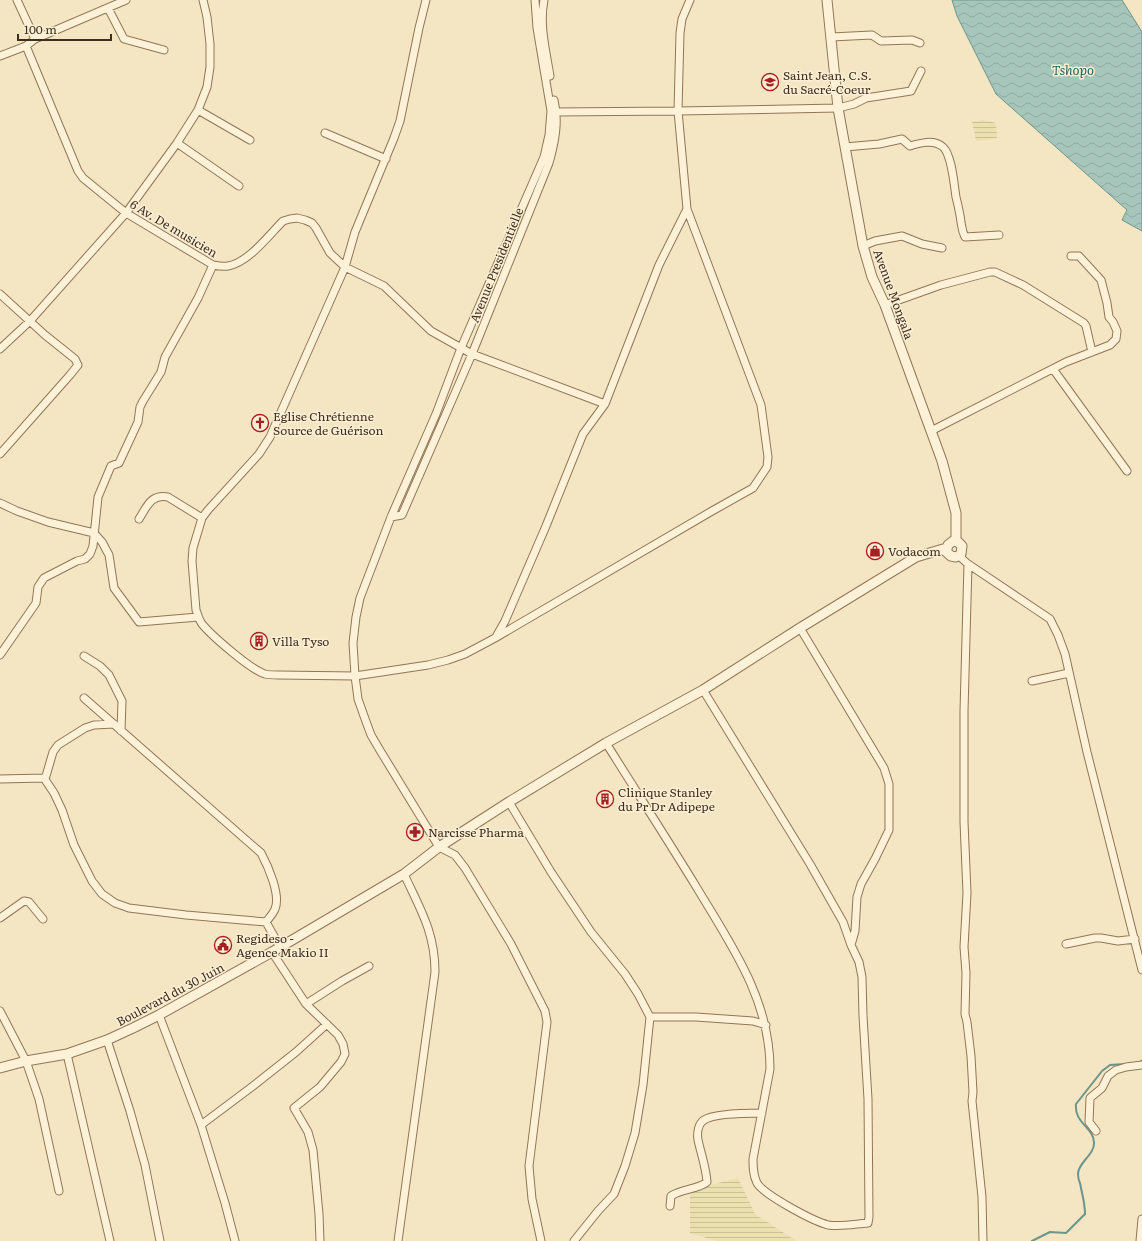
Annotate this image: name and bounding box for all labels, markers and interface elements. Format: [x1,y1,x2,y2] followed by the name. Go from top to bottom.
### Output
[18,16,111,42] scale bar
[24,20,57,38] text: 100 m
[1052,60,1094,79] water label: Tshopo
[783,66,872,98] place label: Saint Jean, C.S. du Sacré-Coeur
[760,72,780,92] school or university icon: Saint Jean, C.S. du Sacré-Coeur
[127,195,221,261] street label: 6 Av. De musicien
[465,205,527,325] street label: Avenue Presidentielle
[869,246,919,342] street label: Avenue Mongala
[273,407,383,439] place label: Eglise Chrétienne Source de Guérison
[250,413,270,433] church icon: Eglise Chrétienne Source de Guérison
[865,541,885,561] shop icon: Vodacom
[888,542,941,560] place label: Vodacom
[249,631,269,651] building icon: Villa Tyso
[272,632,329,650] place label: Villa Tyso
[618,783,715,815] place label: Clinique Stanley du Pr Dr Adipepe
[595,789,615,809] building icon: Clinique Stanley du Pr Dr Adipepe
[405,822,425,842] pharmacy icon: Narcisse Pharma
[428,823,525,841] place label: Narcisse Pharma
[236,929,329,961] place label: Regideso - Agence Makio II
[213,935,233,955] public building icon: Regideso - Agence Makio II
[113,958,227,1030] street label: Boulevard du 30 Juin

